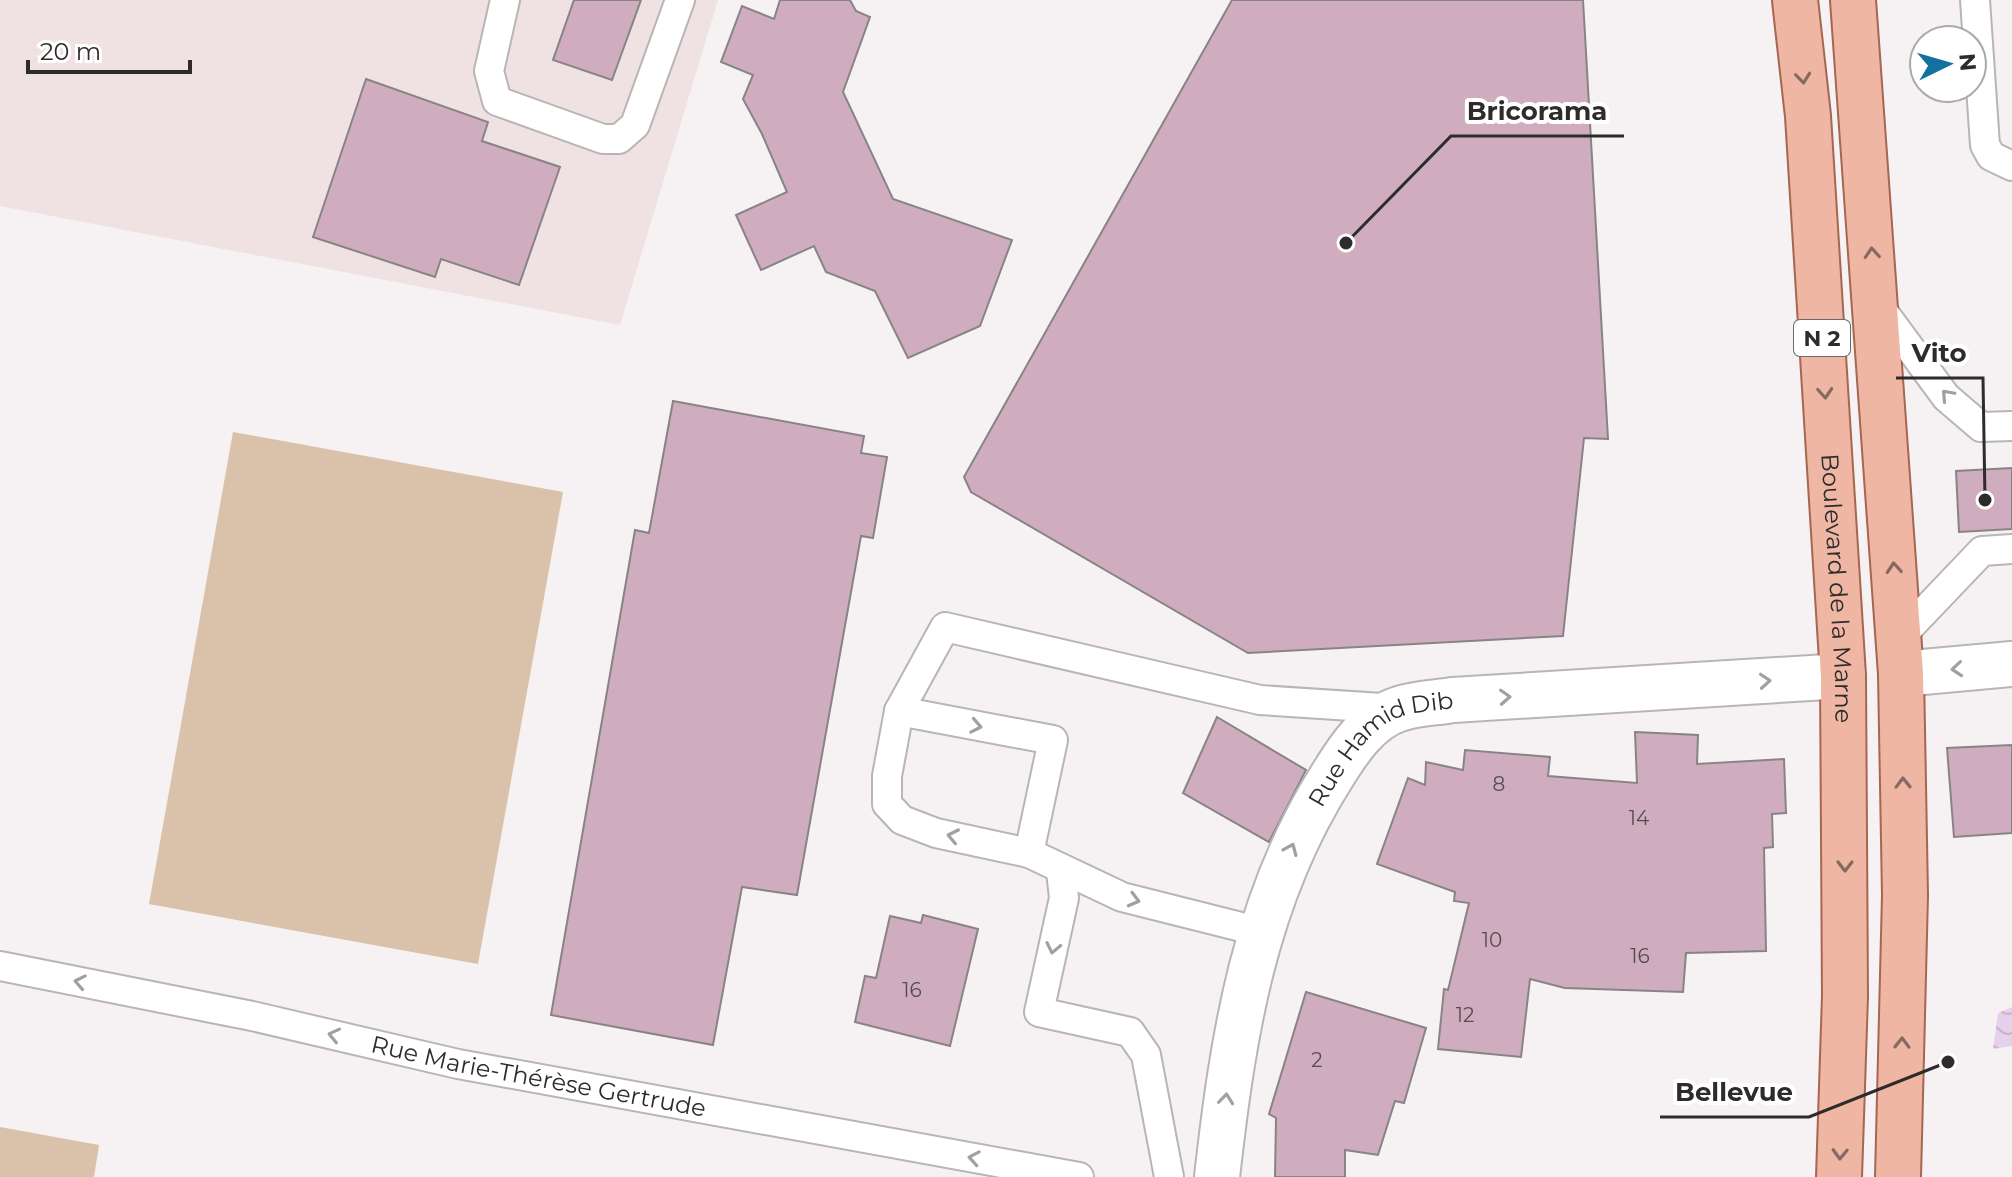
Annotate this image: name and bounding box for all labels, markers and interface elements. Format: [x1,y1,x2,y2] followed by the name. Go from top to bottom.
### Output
[28,24,190,74] scale bar
[1908,24,1988,104] north arrow
[40,37,101,66] text: 20 m
[1953,52,1982,72] text: N
[1795,71,1812,84] one-way arrow
[1451,86,1624,136] callout: Bricorama
[1467,95,1607,127] text: Bricorama
[1864,246,1881,259] one-way arrow
[1794,320,1850,356] road number: N 2
[1896,328,1983,378] callout: Vito
[1911,337,1967,369] text: Vito
[1816,387,1833,400] one-way arrow
[1942,390,1957,405] one-way arrow
[1815,453,1858,723] street label: Boulevard de la Marne
[1886,561,1903,574] one-way arrow
[1950,660,1963,677] one-way arrow
[1759,673,1772,690] one-way arrow
[1302,685,1455,812] street label: Rue Hamid Dib
[1499,689,1512,706] one-way arrow
[969,716,982,733] one-way arrow
[1493,772,1505,796] house number: 8
[1894,776,1912,789] one-way arrow
[1629,806,1649,830] house number: 14
[947,828,960,845] one-way arrow
[1282,843,1298,857] one-way arrow
[1836,860,1854,873] one-way arrow
[1126,890,1140,907] one-way arrow
[1482,928,1502,952] house number: 10
[1045,940,1062,954] one-way arrow
[1630,944,1650,968] house number: 16
[73,974,87,991] one-way arrow
[902,978,922,1002] house number: 16
[1456,1003,1474,1027] house number: 12
[328,1027,342,1044] one-way arrow
[368,1029,709,1123] street label: Rue Marie-Thérèse Gertrude
[1893,1036,1910,1049] one-way arrow
[1311,1048,1323,1072] house number: 2
[1660,1067,1809,1117] callout: Bellevue
[1675,1076,1793,1108] text: Bellevue
[1217,1093,1234,1106] one-way arrow
[1832,1148,1849,1161] one-way arrow
[968,1151,981,1168] one-way arrow

